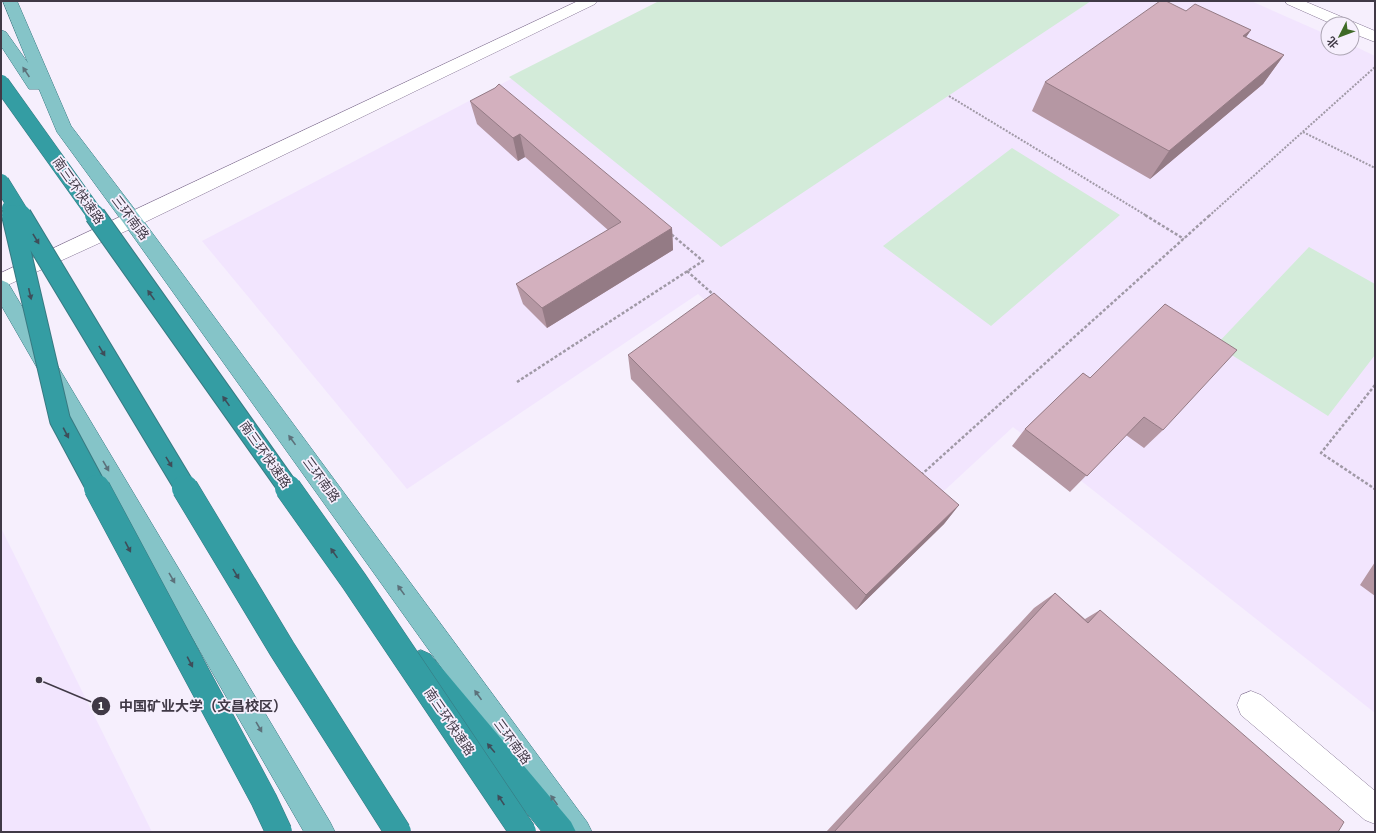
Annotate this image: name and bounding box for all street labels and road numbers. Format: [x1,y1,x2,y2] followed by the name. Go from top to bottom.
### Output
[48,154,108,228] street label: 南三环快速路
[107,192,153,244] street label: 三环南路
[235,418,295,492] street label: 南三环快速路
[298,454,344,506] street label: 三环南路
[420,685,478,759] street label: 南三环快速路
[489,716,535,768] street label: 三环南路

